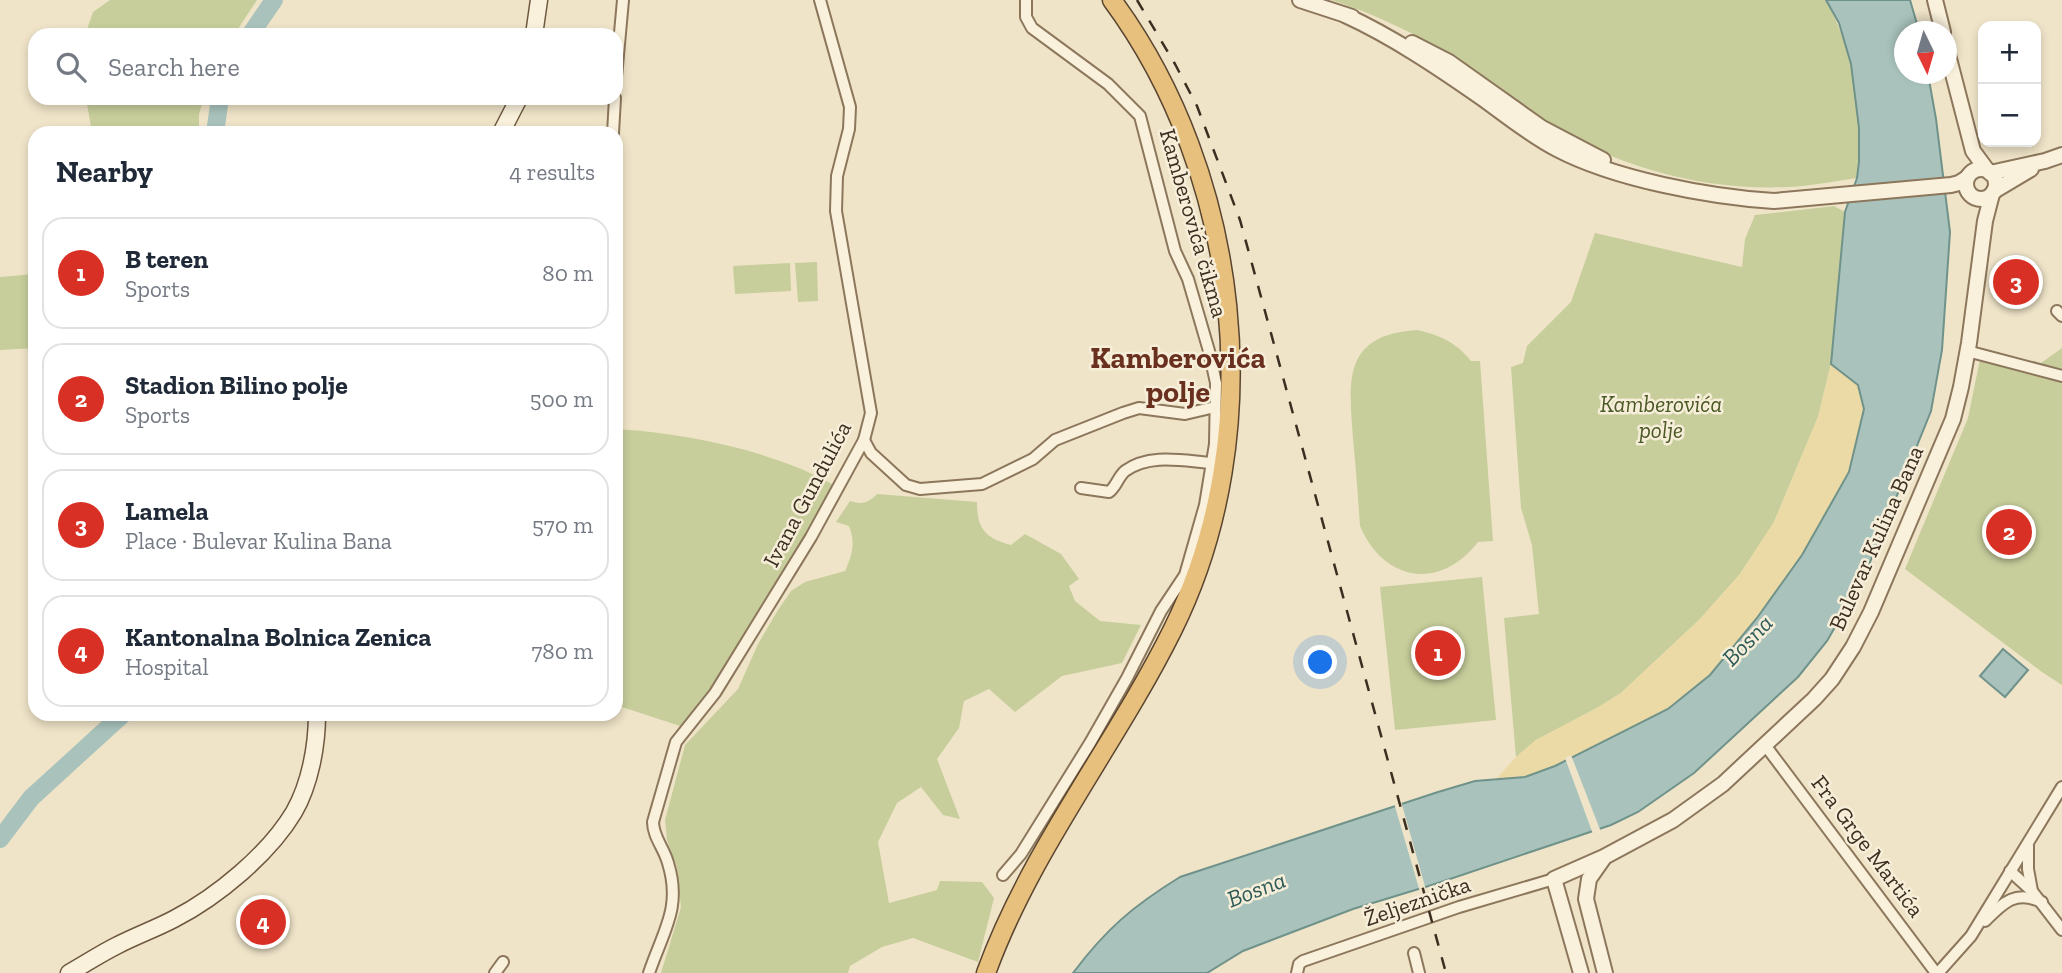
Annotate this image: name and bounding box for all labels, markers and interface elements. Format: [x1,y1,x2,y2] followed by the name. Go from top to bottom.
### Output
[1894,21,1957,84] north arrow
[1978,21,2041,147] map controls
[1978,21,2041,84] button: +
[28,28,623,105] search box
[52,48,90,86] icon: search
[108,51,240,83] text: Search here
[1978,84,2041,147] button: −
[1154,125,1234,321] street label: Kamberovića čikma
[56,154,153,190] text: Nearby
[509,158,595,186] text: 4 results
[125,243,208,275] text: B teren
[1993,256,2039,308] pin: 3
[76,259,86,287] text: 1
[542,259,593,287] text: 80 m
[125,275,190,303] text: Sports
[1090,340,1266,410] district label: Kamberovića polje
[125,369,348,401] text: Stadion Bilino polje
[75,385,87,413] text: 2
[530,385,593,413] text: 500 m
[1600,390,1722,444] park label: Kamberovića polje
[125,401,190,429] text: Sports
[757,416,857,572] street label: Ivana Gundulića
[1823,441,1929,635] street label: Bulevar Kulina Bana
[125,495,209,527] text: Lamela
[1986,506,2032,558] pin: 2
[75,511,87,539] text: 3
[532,511,593,539] text: 570 m
[125,527,392,555] text: Place · Bulevar Kulina Bana
[1716,608,1778,672] water label: Bosna
[125,621,431,653] text: Kantonalna Bolnica Zenica
[1415,627,1461,679] pin: 1
[74,637,88,665] text: 4
[531,637,593,665] text: 780 m
[1303,645,1337,679] your location
[125,653,209,681] text: Hospital
[1806,769,1930,923] street label: Fra Grge Martića
[1223,865,1289,913] water label: Bosna
[1360,870,1474,932] street label: Željeznička
[240,896,286,948] pin: 4

